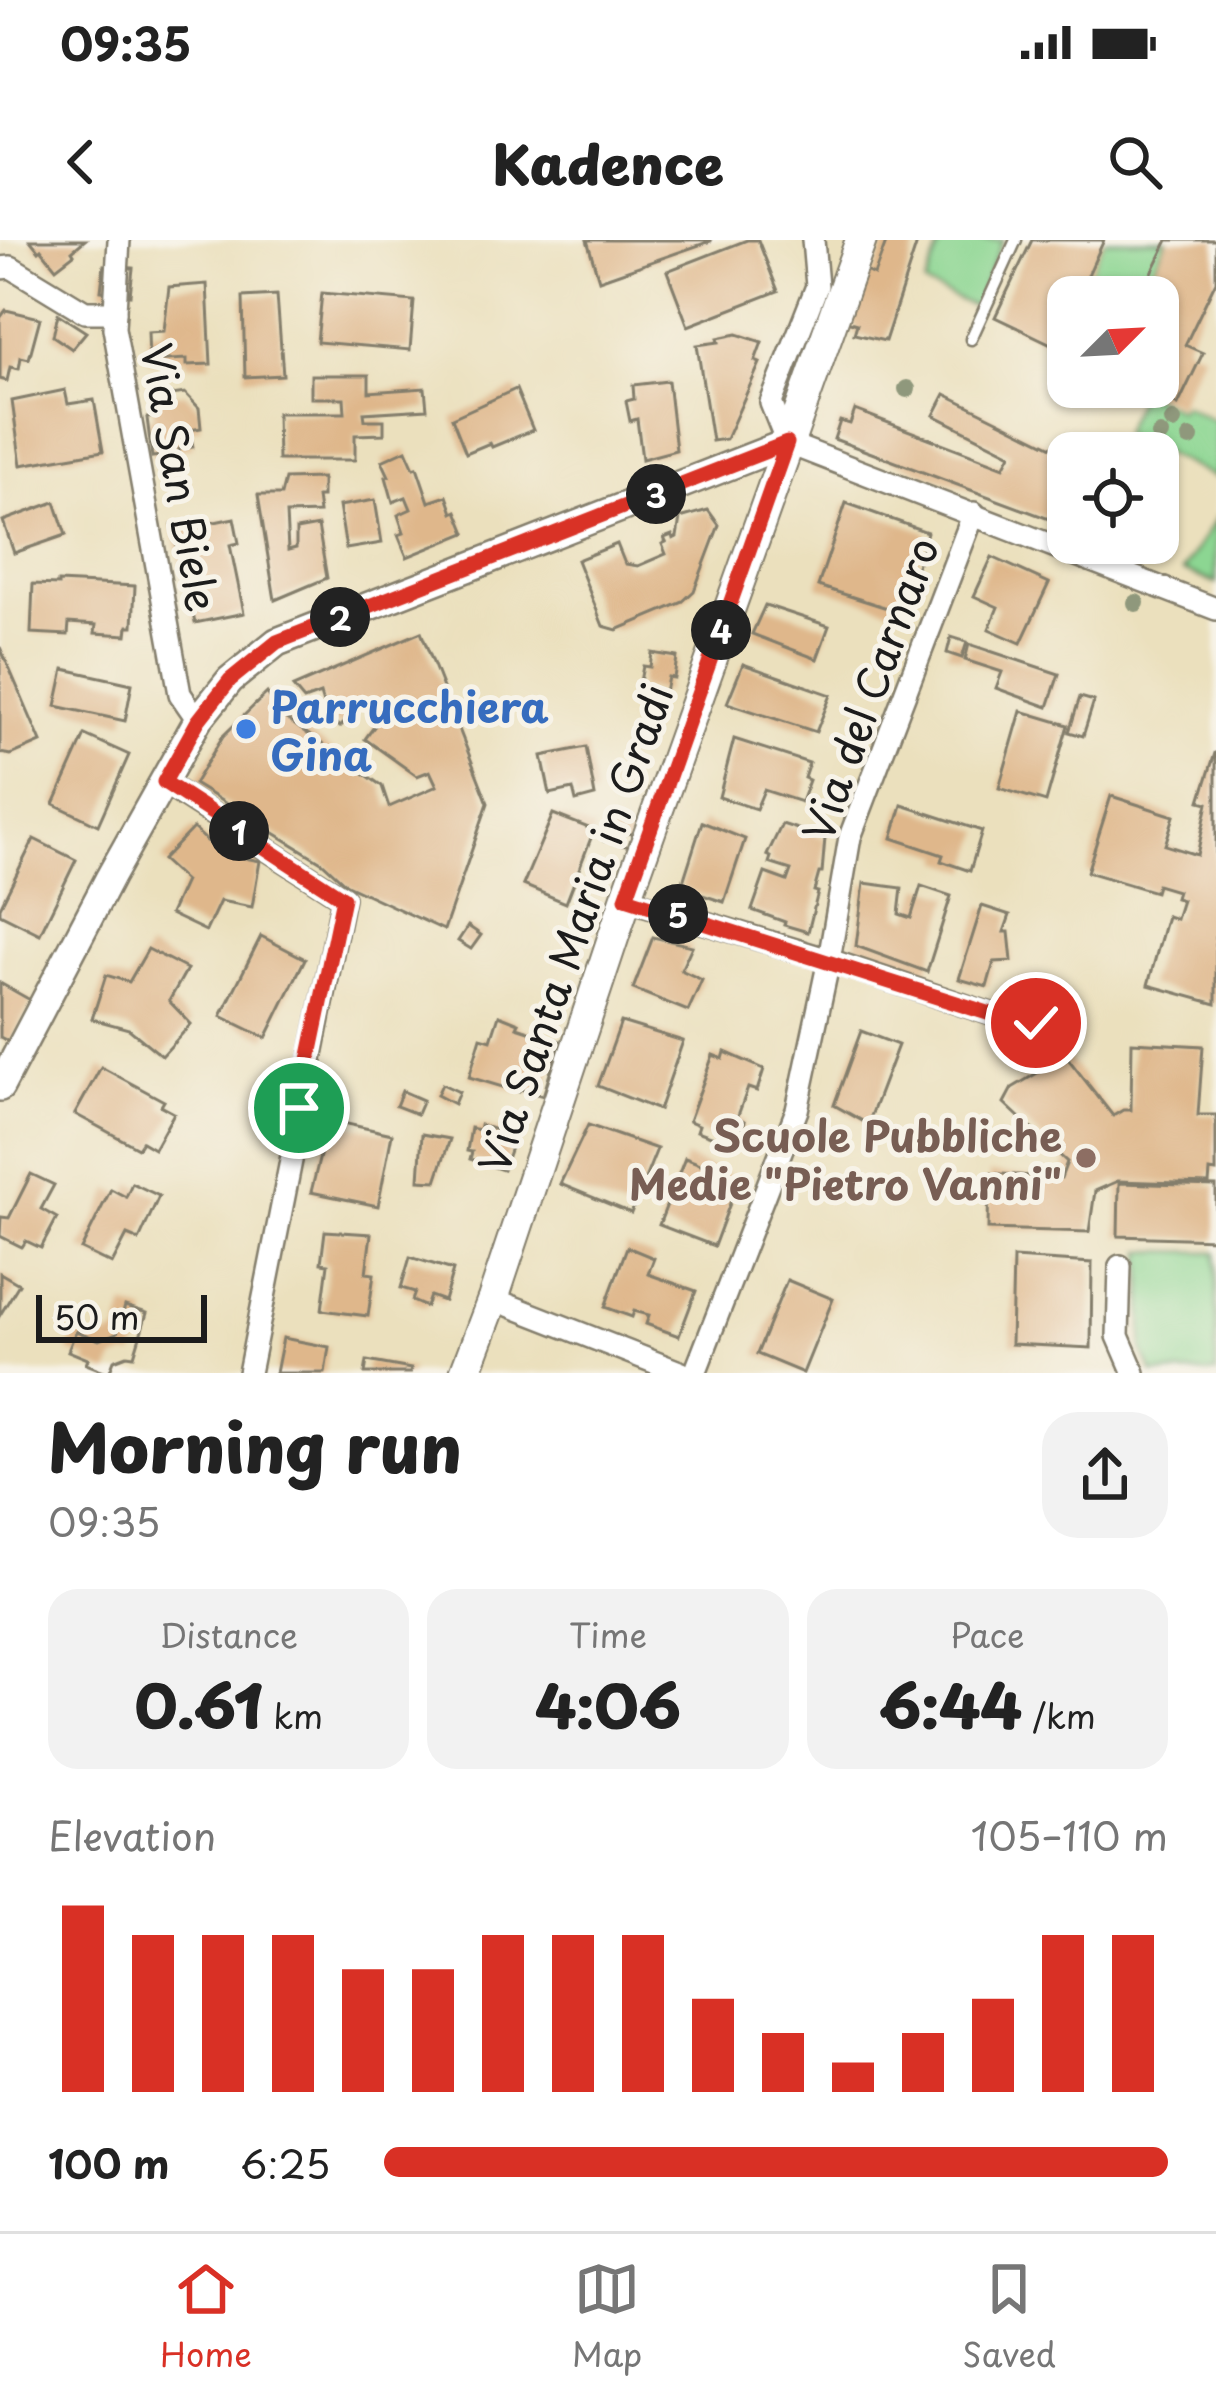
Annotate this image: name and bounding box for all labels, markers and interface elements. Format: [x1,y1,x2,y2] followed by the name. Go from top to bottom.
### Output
[60,8,191,76] text: 09:35
[492,122,724,203] text: Kadence
[48,129,114,195] icon: back
[1102,129,1168,195] icon: search
[1047,276,1179,408] north arrow
[1047,276,1179,564] map controls
[126,338,236,616] street label: Via San Biele
[1047,432,1179,564] button: locate
[626,464,686,524] pin: 3
[645,469,667,519] text: 3
[785,528,953,850] street label: Via del Carnaro
[310,587,370,647] pin: 2
[328,592,352,642] text: 2
[691,600,751,660] pin: 4
[710,605,732,655] text: 4
[270,674,549,785] place label: Parrucchiera Gina
[461,675,687,1181] street label: Via Santa Maria in Gradi
[233,716,259,742] marker: Parrucchiera Gina
[209,801,269,861] pin: 1
[231,806,247,856] text: 1
[648,884,708,944] pin: 5
[667,889,689,939] text: 5
[985,972,1087,1074] pin
[1003,990,1069,1056] icon: check
[248,1057,350,1159] pin
[266,1075,332,1141] icon: arrive
[629,1103,1062,1214] place label: Scuole Pubbliche Medie "Pietro Vanni"
[1073,1145,1099,1171] marker: Scuole Pubbliche Medie "Pietro Vanni"
[36,1289,207,1342] scale bar
[54,1291,140,1341] text: 50 m
[48,1396,462,1495] text: Morning run
[1042,1412,1168,1538] button: share
[48,1491,160,1550] text: 09:35
[159,1609,298,1659] text: Distance
[569,1609,647,1659] text: Time
[950,1609,1025,1659] text: Pace
[134,1659,263,1749] text: 0.61
[535,1659,681,1749] text: 4:06
[879,1659,1022,1749] text: 6:44
[263,1690,323,1740] text: km
[1022,1690,1096,1740] text: /km
[48,1805,216,1864] text: Elevation
[971,1805,1168,1864] text: 105–110 m
[48,2133,170,2192] text: 100 m
[240,2133,330,2192] text: 6:25
[160,2256,252,2378] tab: Home
[572,2256,642,2378] tab: Map
[962,2256,1056,2378] tab: Saved

